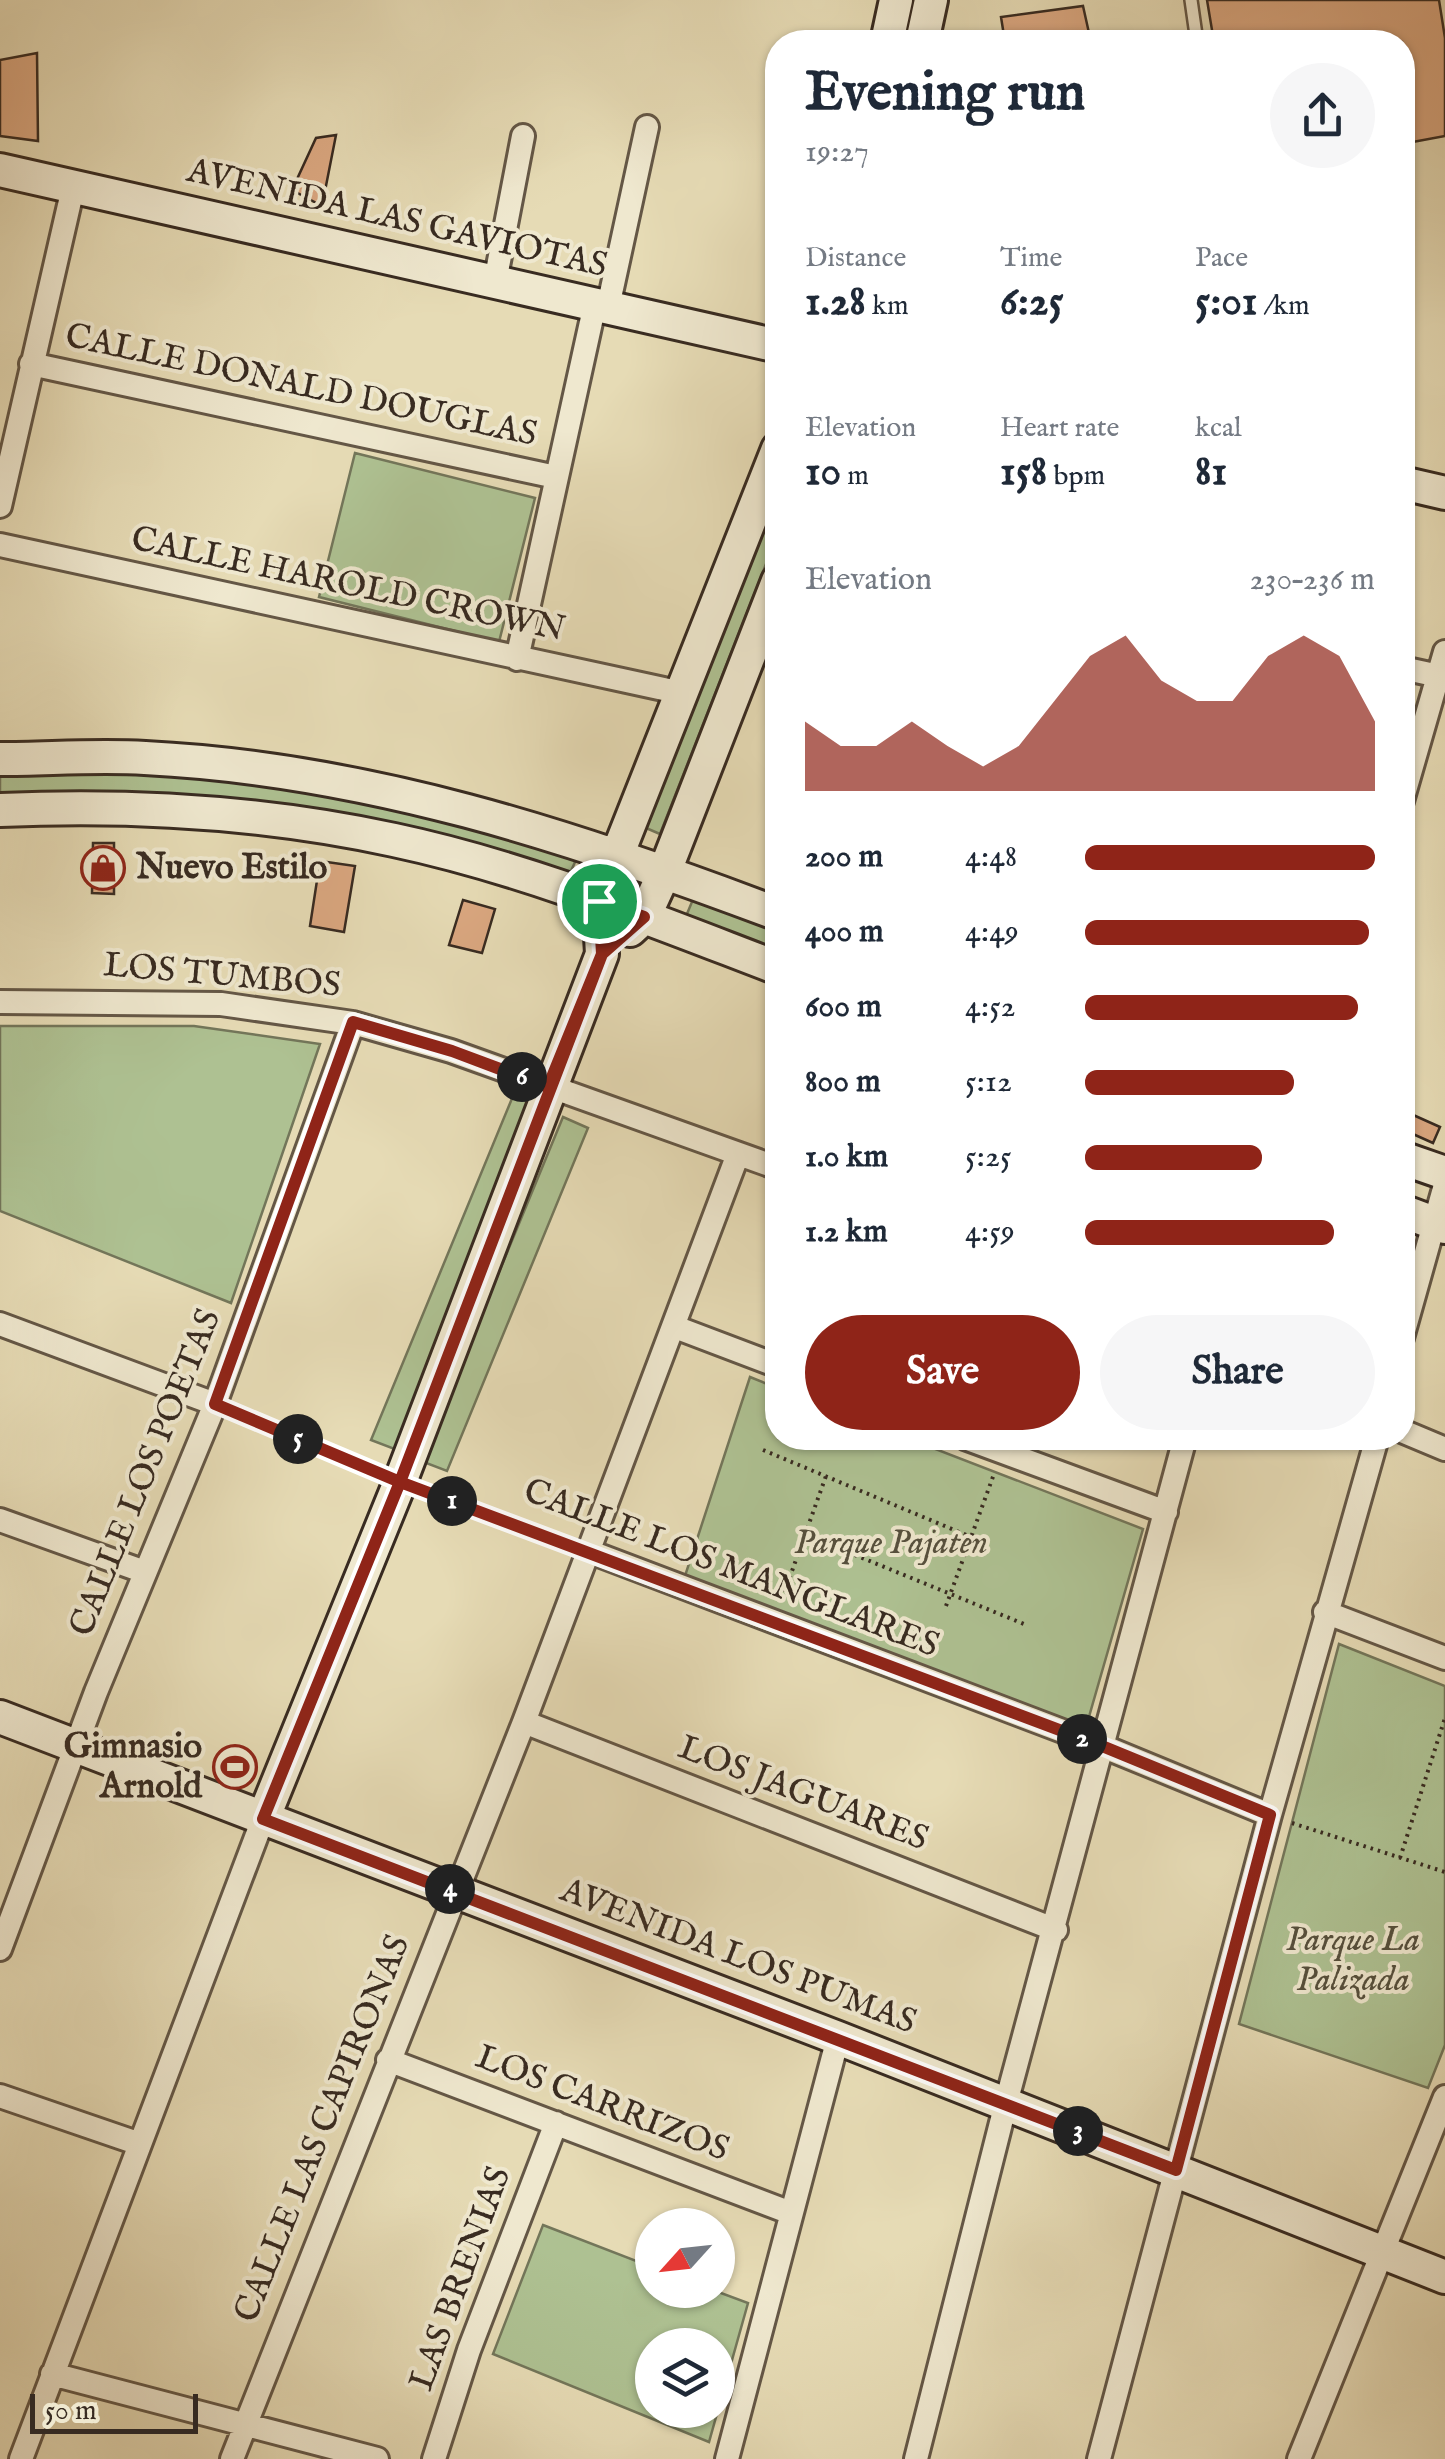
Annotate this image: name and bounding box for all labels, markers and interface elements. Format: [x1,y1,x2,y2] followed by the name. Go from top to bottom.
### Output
[805,59,1085,129] text: Evening run
[1270,63,1375,168] button: share
[805,132,869,173] text: 19:27
[182,149,611,289] street label: AVENIDA LAS GAVIOTAS
[805,241,906,276] text: Distance
[1000,241,1062,276] text: Time
[1195,241,1248,276] text: Pace
[805,276,866,329] text: 1.28
[1000,276,1064,329] text: 6:25
[1195,276,1257,329] text: 5:01
[866,289,909,324] text: km
[1257,289,1310,324] text: /km
[61,314,541,458] street label: CALLE DONALD DOUGLAS
[805,411,916,446] text: Elevation
[1000,411,1119,446] text: Heart rate
[1195,411,1242,446] text: kcal
[805,446,841,499] text: 10
[1000,446,1047,499] text: 158
[1195,446,1227,499] text: 81
[841,459,869,494] text: m
[1047,459,1105,494] text: bpm
[127,517,569,653] street label: CALLE HAROLD CROWN
[805,560,932,601] text: Elevation
[1249,560,1375,601] text: 230–236 m
[805,837,883,878] text: 200 m
[965,837,1017,878] text: 4:48
[80,845,126,891] shop icon: Nuevo Estilo
[135,846,328,891] place label: Nuevo Estilo
[557,859,642,944] pin
[572,874,627,929] icon: arrive
[805,912,884,953] text: 400 m
[965,912,1019,953] text: 4:49
[102,943,342,1009] street label: LOS TUMBOS
[805,987,882,1028] text: 600 m
[965,987,1016,1028] text: 4:52
[497,1052,547,1102] pin: 6
[516,1059,528,1094] text: 6
[805,1062,881,1103] text: 800 m
[965,1062,1012,1103] text: 5:12
[805,1137,888,1178] text: 1.0 km
[965,1137,1012,1178] text: 5:25
[805,1212,888,1253] text: 1.2 km
[965,1212,1015,1253] text: 4:59
[60,1303,232,1643] street label: CALLE LOS POETAS
[805,1315,1080,1430] button: Save
[1100,1315,1375,1430] button: Share
[273,1414,323,1464] pin: 5
[293,1421,303,1456] text: 5
[517,1469,945,1669] street label: CALLE LOS MANGLARES
[427,1476,477,1526] pin: 1
[447,1483,457,1518] text: 1
[794,1521,988,1566] park label: Parque Pajaten
[1057,1714,1107,1764] pin: 2
[1075,1721,1089,1756] text: 2
[64,1725,203,1810] place label: Gimnasio Arnold
[672,1726,934,1862] street label: LOS JAGUARES
[212,1744,258,1790] sports icon: Gimnasio Arnold
[425,1864,475,1914] pin: 4
[553,1868,922,2046] street label: AVENIDA LOS PUMAS
[443,1871,457,1906] text: 4
[1286,1918,1420,2003] park label: Parque La Palizada
[225,1929,421,2329] street label: CALLE LAS CAPIRONAS
[469,2035,735,2173] street label: LOS CARRIZOS
[1053,2106,1103,2156] pin: 3
[1073,2113,1083,2148] text: 3
[400,2161,522,2397] street label: LAS BRENIAS
[635,2208,735,2308] north arrow
[635,2208,735,2428] map controls
[635,2328,735,2428] button: layers
[30,2389,198,2434] scale bar
[45,2394,97,2429] text: 50 m

